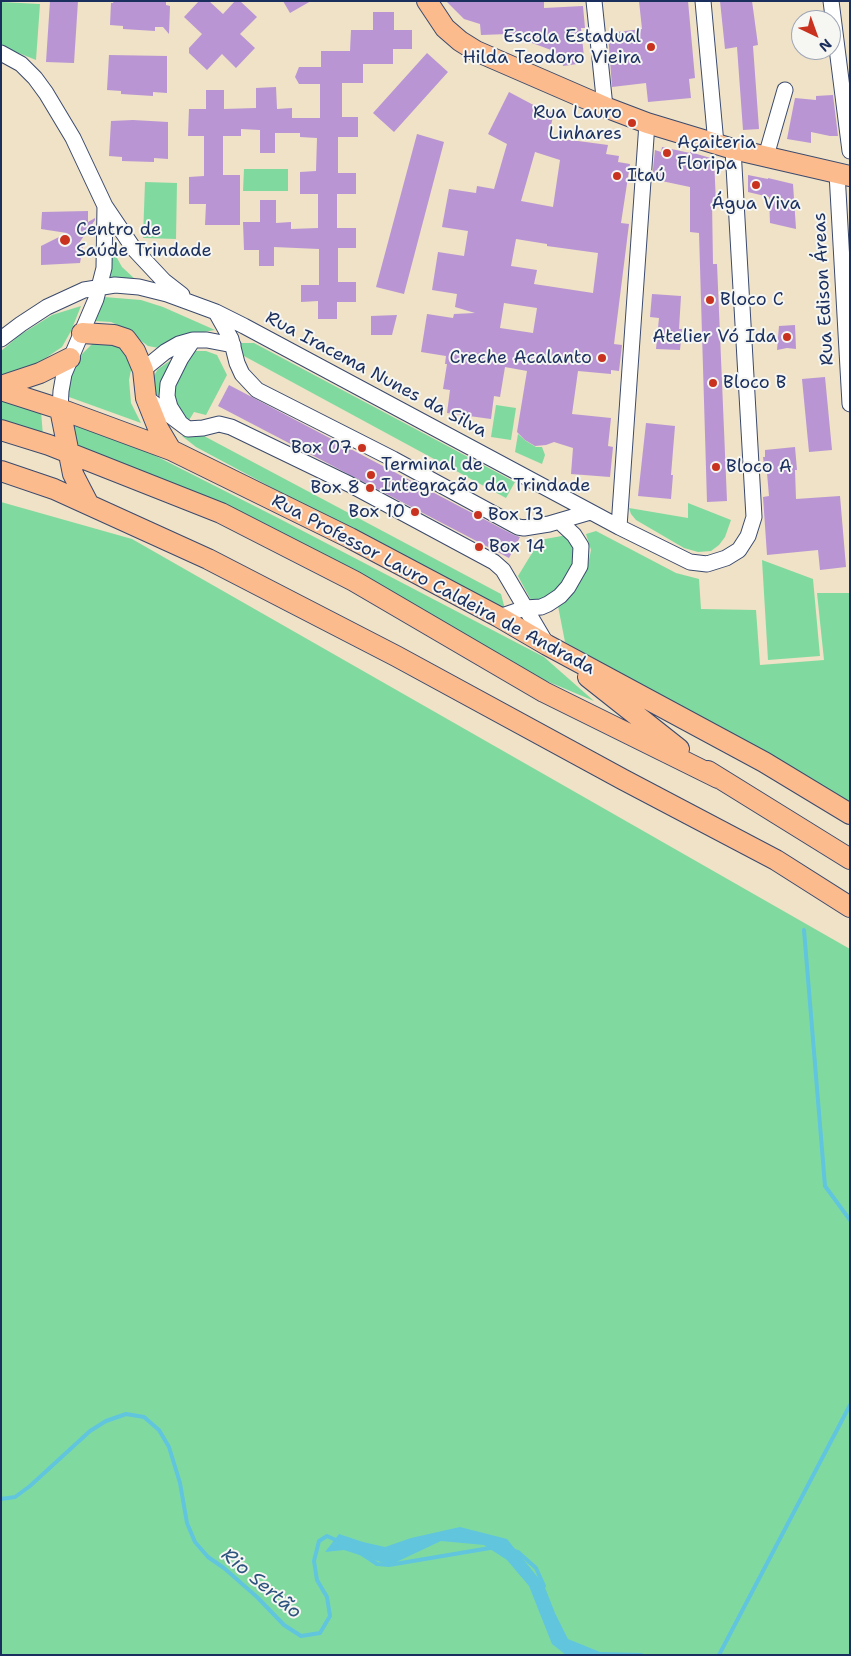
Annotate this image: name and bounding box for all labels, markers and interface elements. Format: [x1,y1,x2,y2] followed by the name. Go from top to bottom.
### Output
[791,10,841,60] north arrow
[463,26,641,68] place label: Escola Estadual Hilda Teodoro Vieira
[815,35,836,56] text: N
[645,41,657,53] marker: Escola Estadual Hilda Teodoro Vieira
[533,102,622,144] place label: Rua Lauro Linhares
[626,117,638,129] marker: Rua Lauro Linhares
[677,132,756,174] place label: Açaiteria Floripa
[661,147,673,159] marker: Açaiteria Floripa
[627,165,665,187] place label: Itaú
[611,170,623,182] marker: Itaú
[750,179,762,191] marker: Água Viva
[711,193,801,215] place label: Água Viva
[809,212,839,366] street label: Rua Edison Áreas
[76,219,212,262] place label: Centro de Saúde Trindade
[58,233,72,247] marker: Centro de Saúde Trindade
[720,289,784,311] place label: Bloco C
[704,294,716,306] marker: Bloco C
[262,307,490,443] street label: Rua Iracema Nunes da Silva
[652,326,777,348] place label: Atelier Vó Ida
[781,331,793,343] marker: Atelier Vó Ida
[449,347,592,369] place label: Creche Acalanto
[596,352,608,364] marker: Creche Acalanto
[723,372,786,394] place label: Bloco B
[707,377,719,389] marker: Bloco B
[291,437,352,459] place label: Box 07
[356,442,368,454] marker: Box 07
[381,454,590,496] place label: Terminal de Integração da Trindade
[726,456,792,478] place label: Bloco A
[710,461,722,473] marker: Bloco A
[365,469,377,481] marker: Terminal de Integração da Trindade
[311,477,360,499] place label: Box 8
[364,482,376,494] marker: Box 8
[268,490,598,680] street label: Rua Professor Lauro Caldeira de Andrada
[349,501,405,523] place label: Box 10
[488,504,544,526] place label: Box 13
[409,506,421,518] marker: Box 10
[472,509,484,521] marker: Box 13
[489,536,545,558] place label: Box 14
[473,541,485,553] marker: Box 14
[216,1544,306,1624] water label: Rio Sertão

